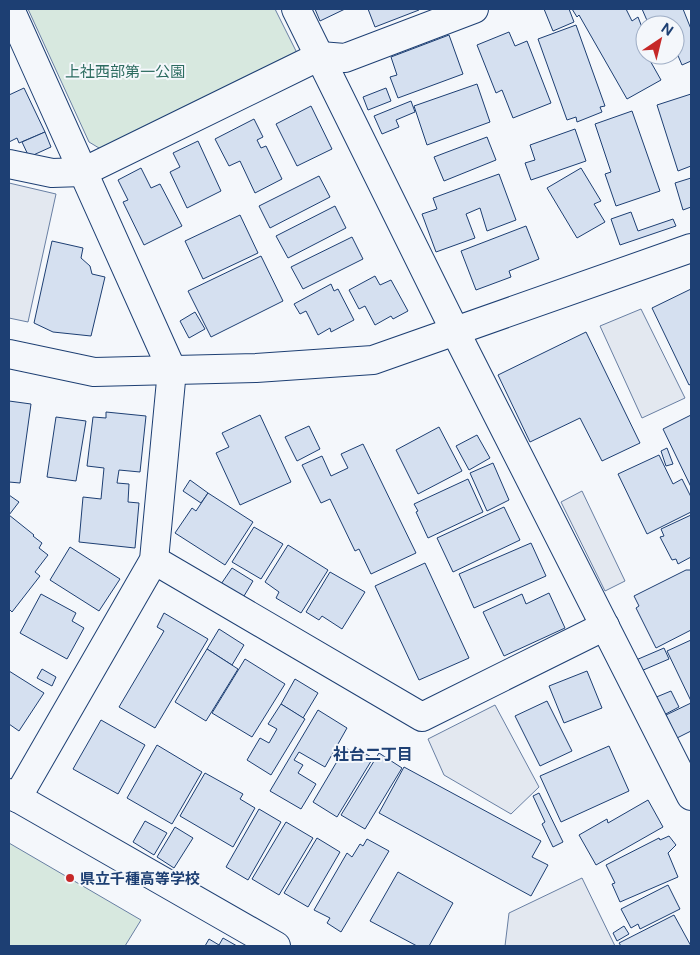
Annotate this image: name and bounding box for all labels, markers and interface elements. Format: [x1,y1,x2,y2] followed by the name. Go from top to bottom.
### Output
[635,15,685,65] north arrow
[658,20,677,39] text: N
[65,63,185,80] park label: 上社西部第一公園
[333,745,413,764] district label: 社台二丁目
[80,870,200,887] place label: 県立千種高等学校
[64,872,76,884] marker: 県立千種高等学校

